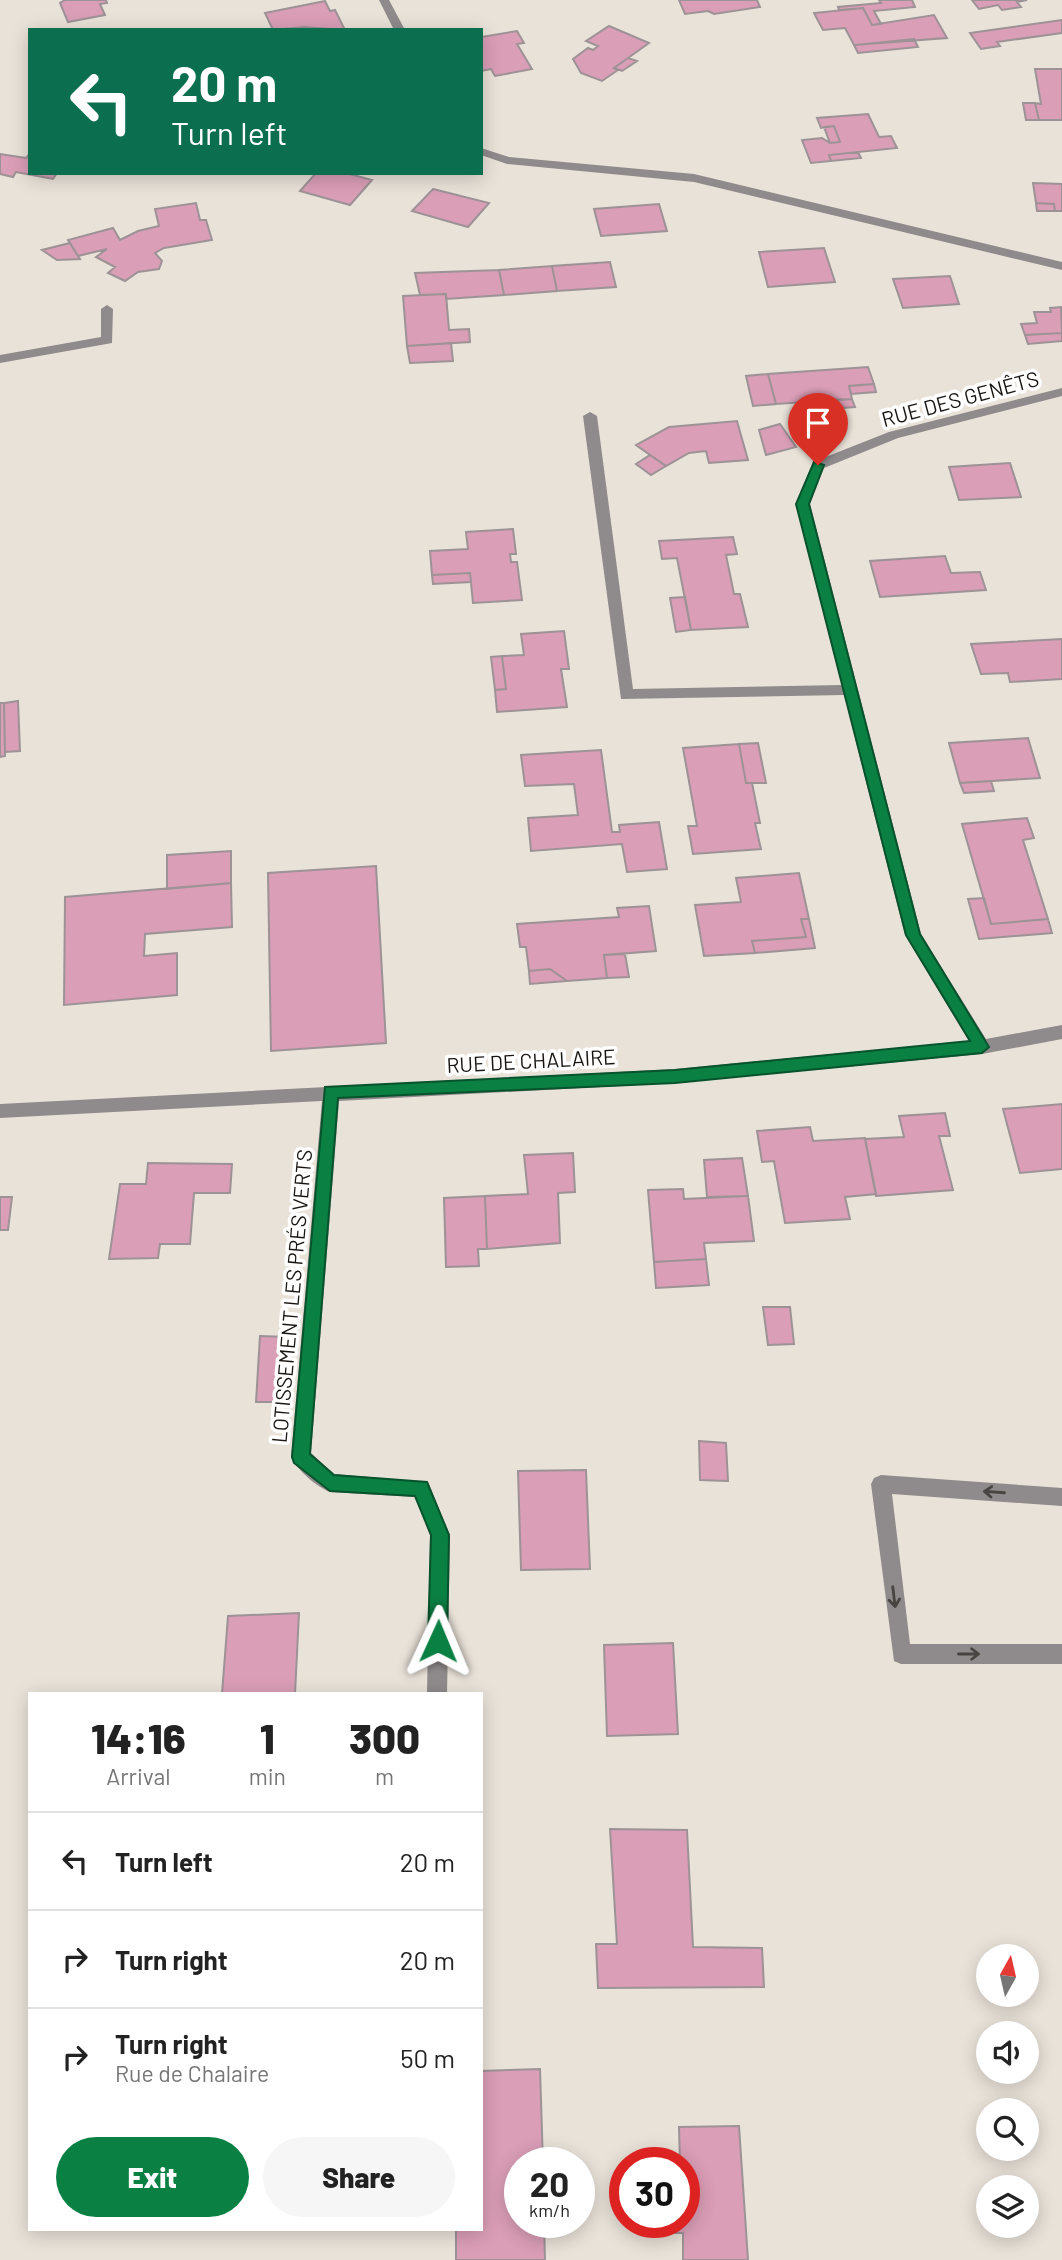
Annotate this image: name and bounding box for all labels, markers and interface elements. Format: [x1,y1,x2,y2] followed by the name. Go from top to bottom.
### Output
[171,53,277,112] text: 20 m
[56,56,147,147] icon: left
[171,113,288,151] text: Turn left
[879,365,1041,431] street label: RUE DES GENÊTS
[788,393,848,465] pin
[799,404,837,442] icon: arrive
[446,1043,616,1077] street label: RUE DE CHALAIRE
[266,1148,316,1444] street label: LOTISSEMENT LES PRÉS VERTS
[983,1485,1006,1498] one-way arrow
[888,1586,901,1608] one-way arrow
[401,1604,475,1678] position arrow
[957,1647,980,1661] one-way arrow
[91,1712,186,1762] text: 14:16
[260,1712,275,1762] text: 1
[349,1712,420,1762] text: 300
[106,1762,170,1790] text: Arrival
[249,1762,286,1790] text: min
[375,1762,394,1790] text: m
[56,1842,94,1880] icon: left
[115,1846,213,1877] text: Turn left
[400,1846,455,1877] text: 20 m
[56,1940,94,1978] icon: right
[115,1944,228,1975] text: Turn right
[400,1944,455,1975] text: 20 m
[976,1944,1040,2007] north arrow
[976,1944,1039,2238] map controls
[976,2021,1039,2084] button: sound
[115,2028,228,2059] text: Turn right
[56,2038,94,2076] icon: right
[400,2042,455,2073] text: 50 m
[115,2059,269,2087] text: Rue de Chalaire
[976,2098,1039,2161] button: search
[56,2137,249,2217] button: Exit
[263,2137,455,2217] button: Share
[609,2147,700,2238] speed limit sign: 30
[530,2162,569,2204] text: 20
[976,2175,1039,2238] button: layers
[529,2199,570,2221] text: km/h

